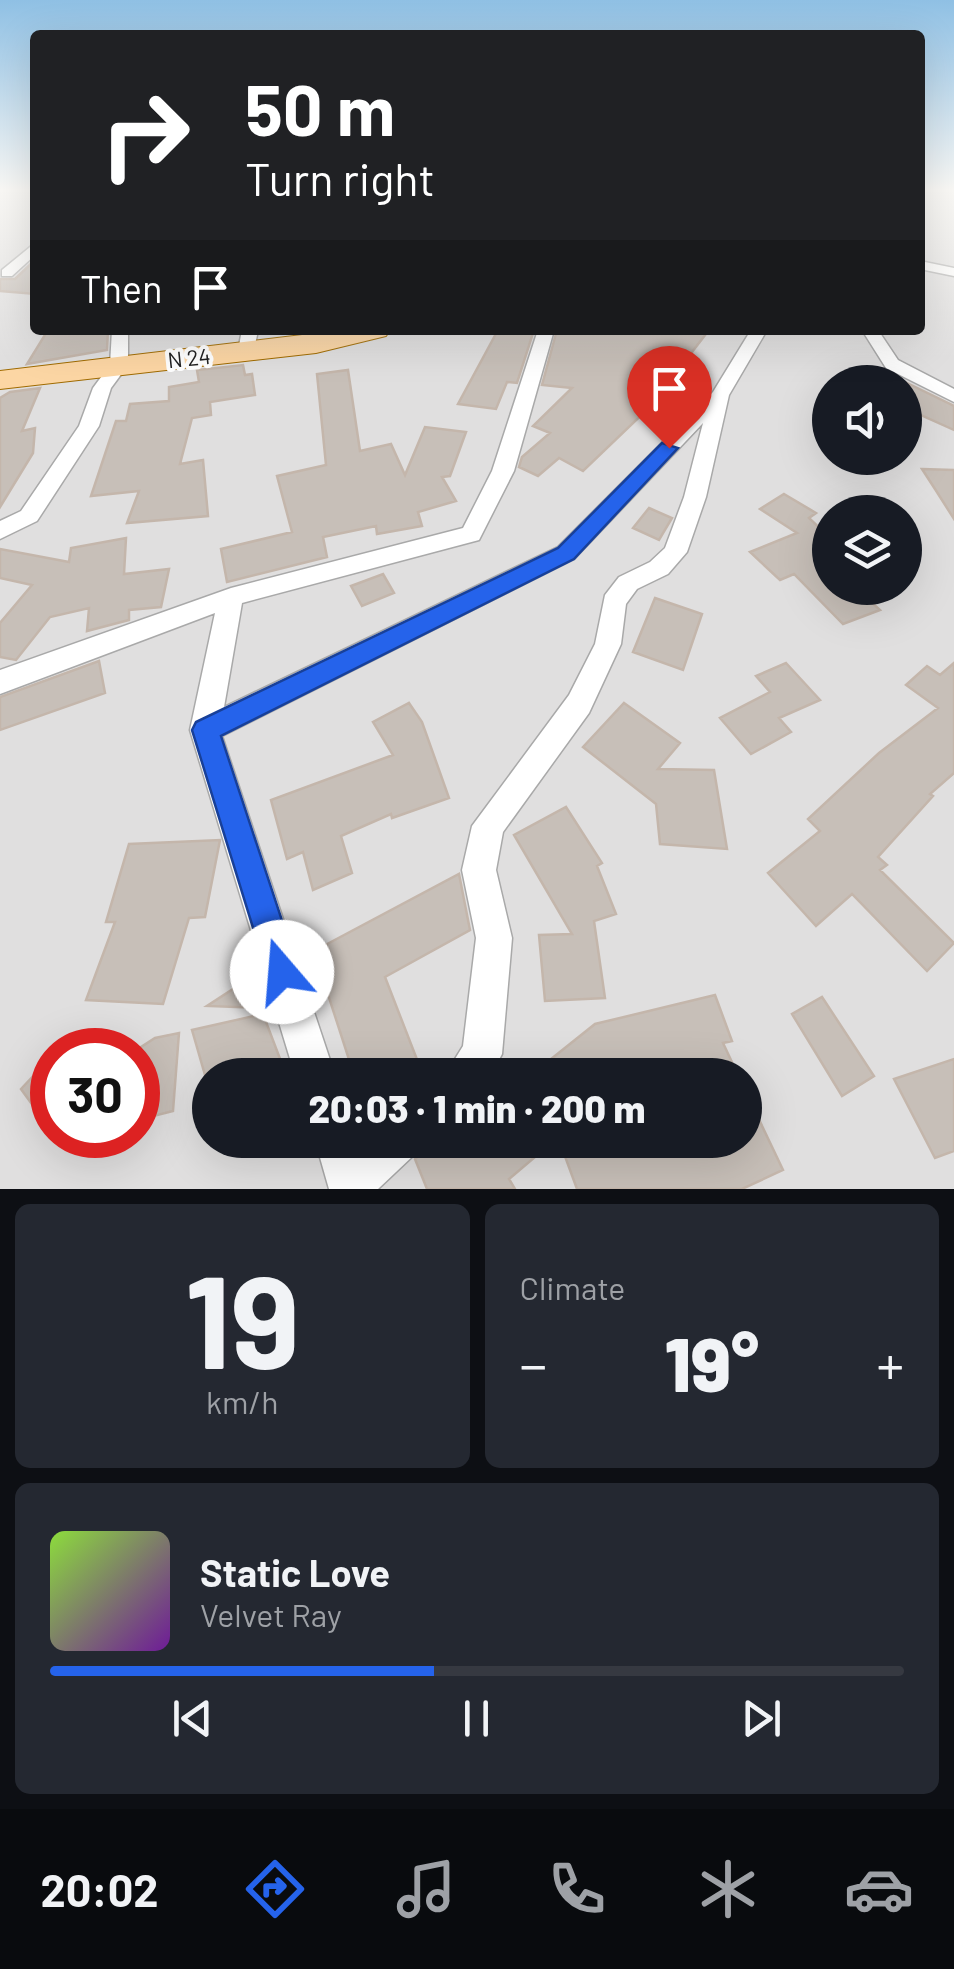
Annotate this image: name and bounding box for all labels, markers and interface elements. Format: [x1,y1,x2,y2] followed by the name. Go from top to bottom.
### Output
[245,66,395,150] text: 50 m
[80,70,210,200] icon: right
[245,151,435,205] text: Turn right
[183,260,238,315] icon: arrive
[80,265,163,311] text: Then
[166,342,212,372] street label: N 24
[627,346,712,449] pin
[642,361,697,416] icon: arrive
[812,365,922,605] map controls
[812,365,922,475] button: sound
[812,495,922,605] button: layers
[230,920,334,1024] position arrow
[30,1028,160,1158] speed limit sign: 30
[309,1085,646,1131] text: 20:03 · 1 min · 200 m
[185,1239,300,1395] text: 19
[520,1268,625,1306] text: Climate
[664,1317,759,1407] text: 19°
[520,1330,547,1396] text: −
[876,1330,904,1396] text: +
[206,1382,278,1420] text: km/h
[200,1549,390,1595] text: Static Love
[200,1595,342,1633] text: Velvet Ray
[165,1691,220,1746] icon: previous
[449,1691,504,1746] icon: pause
[734,1691,789,1746] icon: next
[240,1854,310,1924] icon: directions
[391,1854,461,1924] icon: music
[542,1854,612,1924] icon: phone
[693,1854,763,1924] icon: climate
[844,1854,914,1924] icon: car
[40,1862,159,1916] text: 20:02

